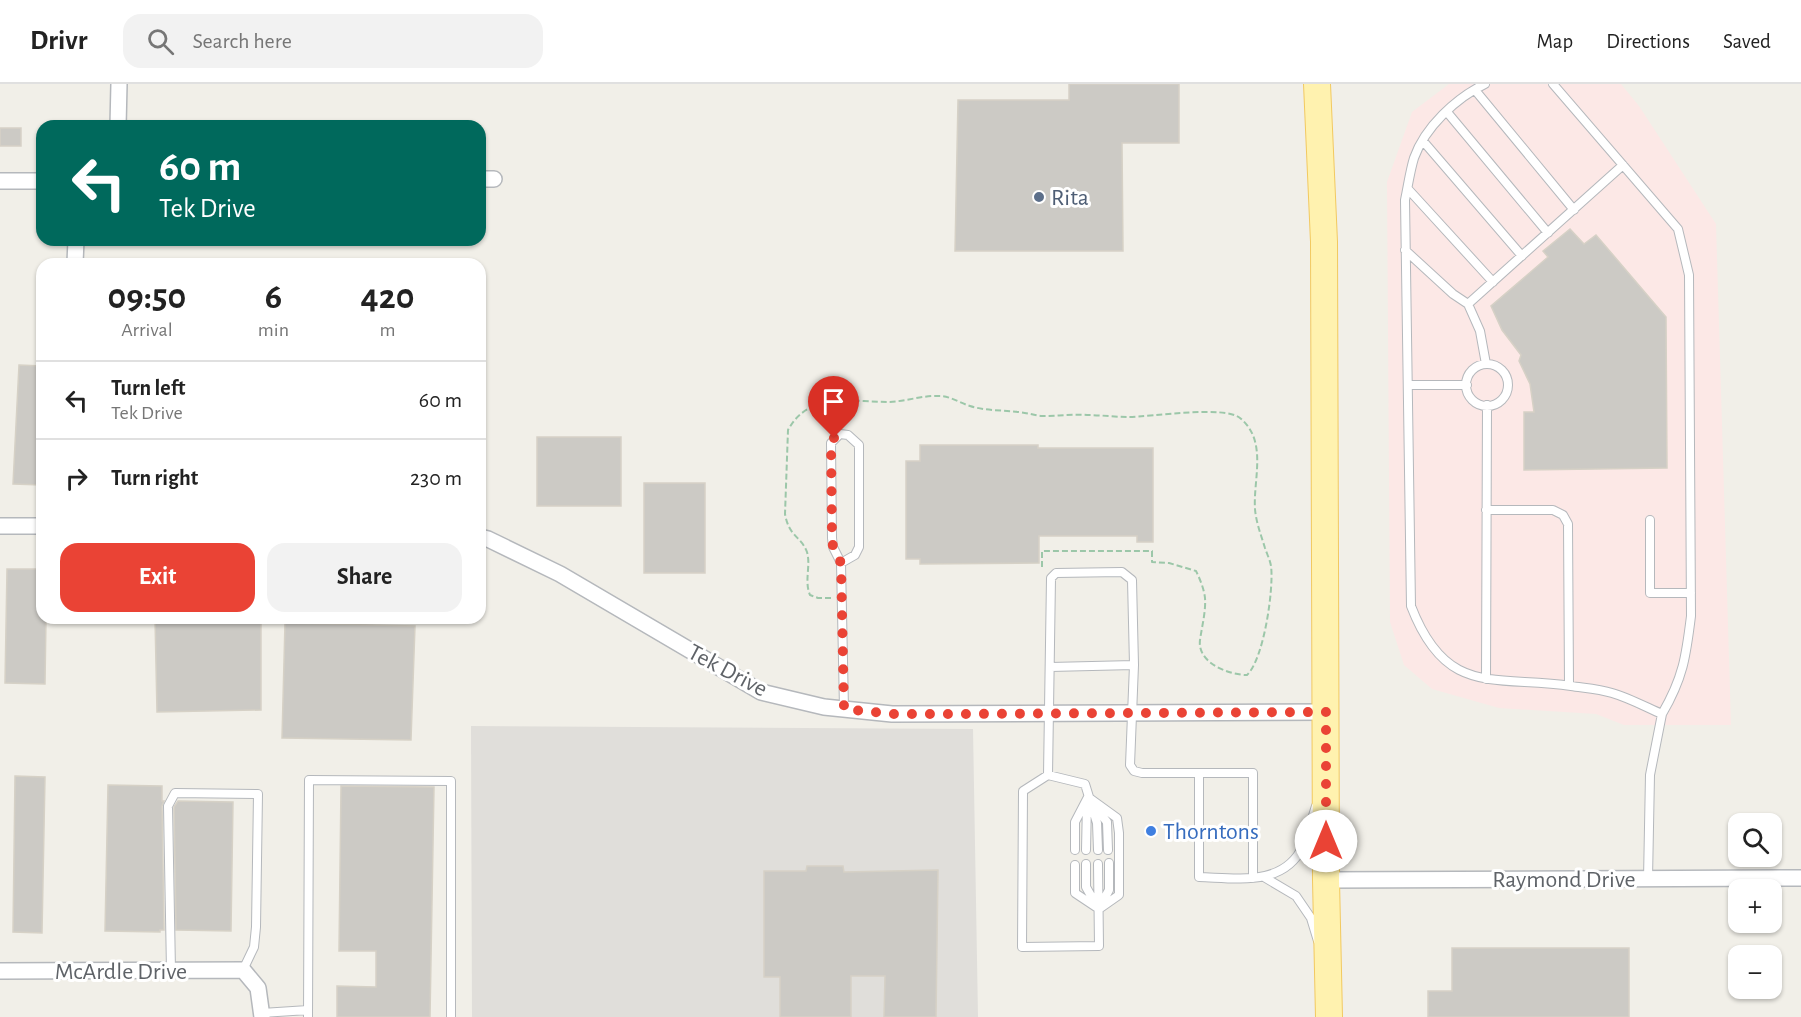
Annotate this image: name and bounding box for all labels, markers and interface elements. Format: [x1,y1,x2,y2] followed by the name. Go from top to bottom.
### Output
[123,14,543,68] search box
[144,25,177,58] icon: search
[30,27,87,55] text: Drivr
[192,30,292,52] text: Search here
[1537,31,1573,52] text: Map
[1606,31,1690,52] text: Directions
[1723,31,1771,52] text: Saved
[60,144,138,222] icon: left
[159,146,241,188] text: 60 m
[1051,186,1089,210] place label: Rita
[1032,190,1046,204] marker: Rita
[159,195,256,222] text: Tek Drive
[108,279,186,315] text: 09:50
[265,279,282,315] text: 6
[361,279,414,315] text: 420
[121,320,173,340] text: Arrival
[258,320,289,340] text: min
[379,320,395,340] text: m
[808,376,859,438] pin
[111,377,185,399] text: Turn left
[60,384,93,417] icon: left
[817,385,850,418] icon: arrive
[419,389,462,411] text: 60 m
[111,403,183,423] text: Tek Drive
[60,462,93,495] icon: right
[111,467,198,489] text: Turn right
[410,467,462,489] text: 230 m
[60,543,255,612] button: Exit
[267,543,462,612] button: Share
[684,640,771,702] street label: Tek Drive
[1294,809,1358,873] position arrow
[1728,813,1782,999] map controls
[1728,813,1782,867] button: search
[1163,820,1259,844] place label: Thorntons
[1144,824,1158,838] marker: Thorntons
[1492,868,1636,892] street label: Raymond Drive
[1728,879,1782,933] button: +
[1728,945,1782,999] button: −
[55,960,187,984] street label: McArdle Drive

